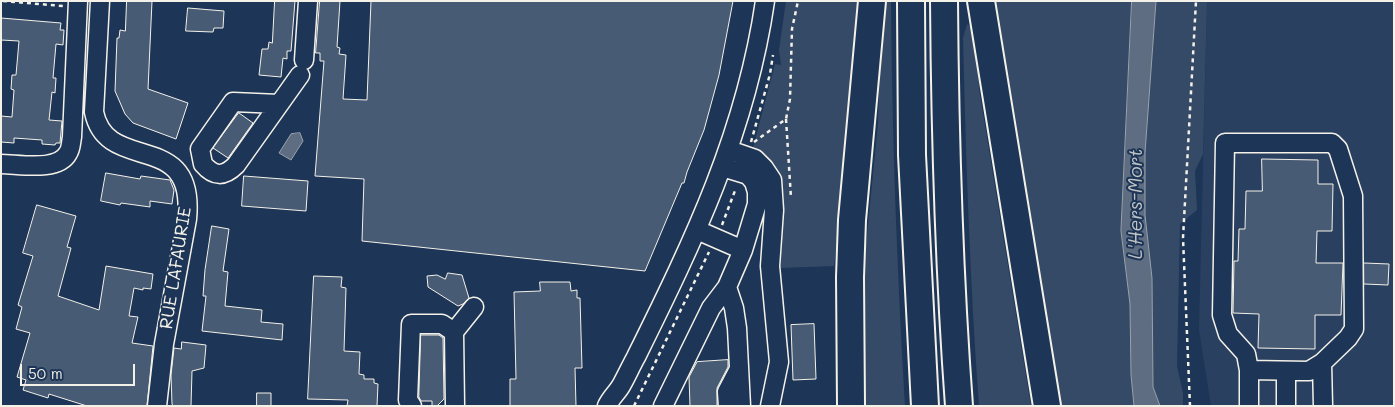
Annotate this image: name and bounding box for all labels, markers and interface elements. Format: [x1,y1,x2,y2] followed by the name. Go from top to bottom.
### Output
[1125,149,1147,259] water label: L'Hers-Mort
[156,205,196,331] street label: RUE LAFAURIE
[22,354,138,386] scale bar
[28,363,63,383] text: 50 m

